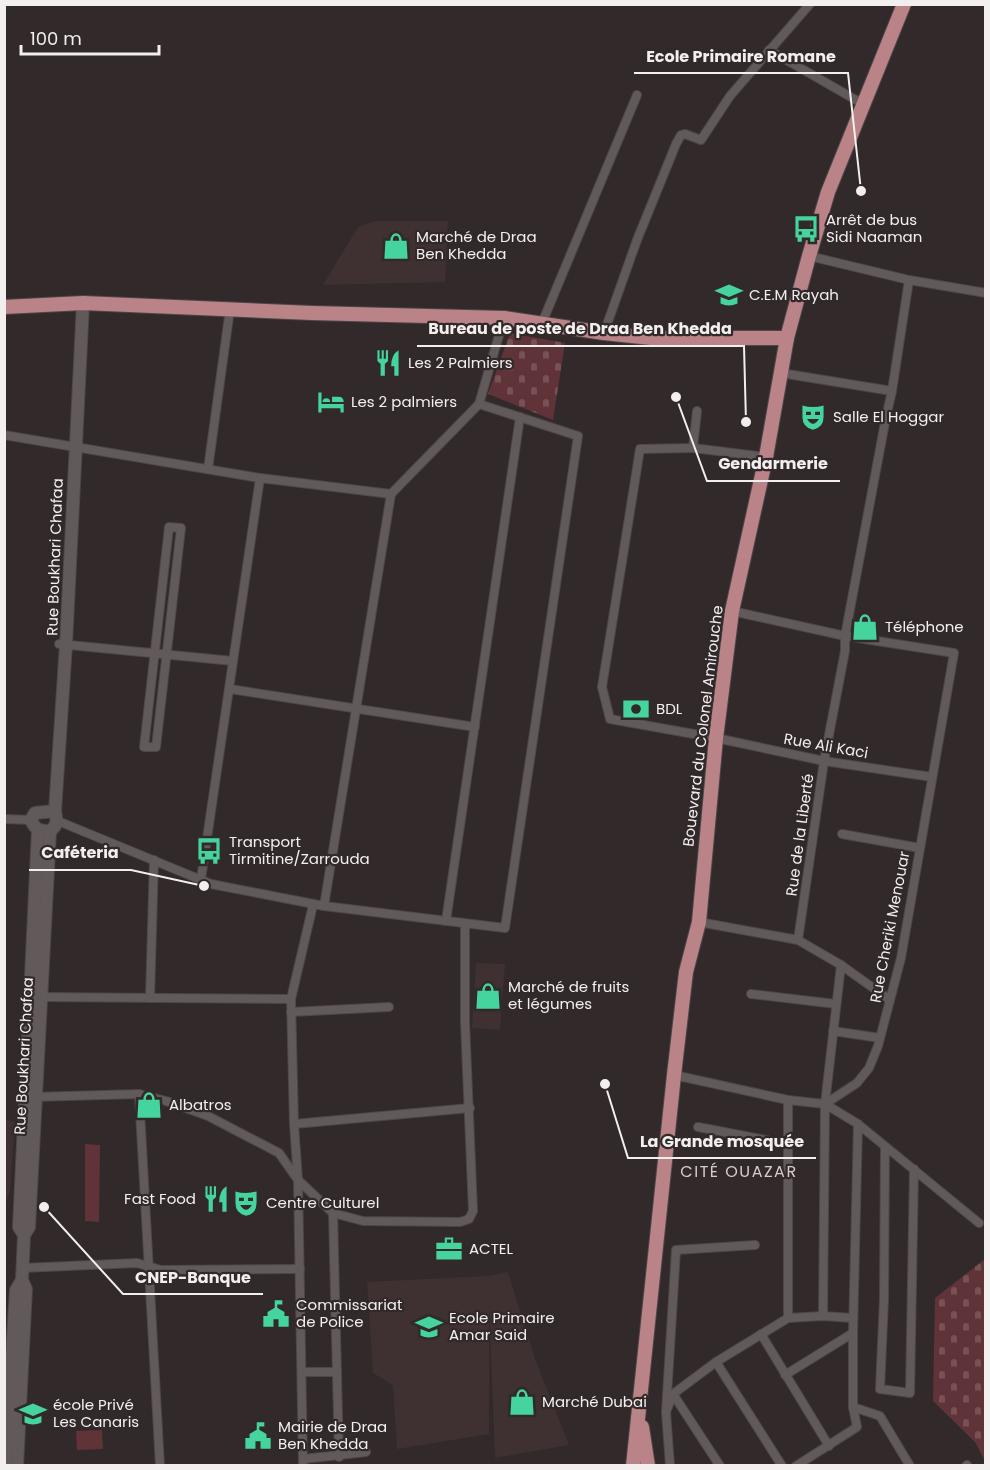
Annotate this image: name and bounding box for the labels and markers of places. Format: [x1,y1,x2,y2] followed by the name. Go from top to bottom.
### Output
[634,39,848,73] callout: Ecole Primaire Romane
[826,209,922,247] place label: Arrêt de bus Sidi Naaman
[791,214,821,244] bus stop icon: Arrêt de bus Sidi Naaman
[416,226,537,264] place label: Marché de Draa Ben Khedda
[381,231,411,261] shop icon: Marché de Draa Ben Khedda
[714,280,744,310] school or university icon: C.E.M Rayah
[749,284,839,305] place label: C.E.M Rayah
[417,312,744,346] callout: Bureau de poste de Draa Ben Khedda
[373,348,403,378] restaurant icon: Les 2 Palmiers
[408,352,513,373] place label: Les 2 Palmiers
[316,387,346,417] hotel icon: Les 2 palmiers
[351,391,457,412] place label: Les 2 palmiers
[798,402,828,432] theatre icon: Salle El Hoggar
[833,406,944,427] place label: Salle El Hoggar
[707,447,840,481] callout: Gendarmerie
[850,612,880,642] shop icon: Téléphone
[885,616,964,637] place label: Téléphone
[621,694,651,724] bank icon: BDL
[656,698,683,719] place label: BDL
[229,831,370,869] place label: Transport Tirmitine/Zarrouda
[29,836,131,870] callout: Caféteria
[194,836,224,866] bus stop icon: Transport Tirmitine/Zarrouda
[508,976,629,1014] place label: Marché de fruits et légumes
[473,981,503,1011] shop icon: Marché de fruits et légumes
[134,1090,164,1120] shop icon: Albatros
[169,1094,232,1115] place label: Albatros
[628,1124,816,1158] callout: La Grande mosquée
[201,1184,231,1214] restaurant icon: Fast Food
[124,1188,196,1209] place label: Fast Food
[231,1188,261,1218] theatre icon: Centre Culturel
[266,1192,379,1213] place label: Centre Culturel
[434,1234,464,1264] office icon: ACTEL
[469,1238,514,1259] place label: ACTEL
[123,1260,263,1294] callout: CNEP-Banque
[296,1294,402,1332] place label: Commissariat de Police
[261,1299,291,1329] public building icon: Commissariat de Police
[449,1307,555,1345] place label: Ecole Primaire Amar Said
[414,1312,444,1342] school or university icon: Ecole Primaire Amar Said
[507,1387,537,1417] shop icon: Marché Dubai
[542,1391,647,1412] place label: Marché Dubai
[53,1394,139,1432] place label: école Privé Les Canaris
[18,1399,48,1429] school or university icon: école Privé Les Canaris
[278,1416,387,1454] place label: Mairie de Draa Ben Khedda
[243,1421,273,1451] public building icon: Mairie de Draa Ben Khedda

